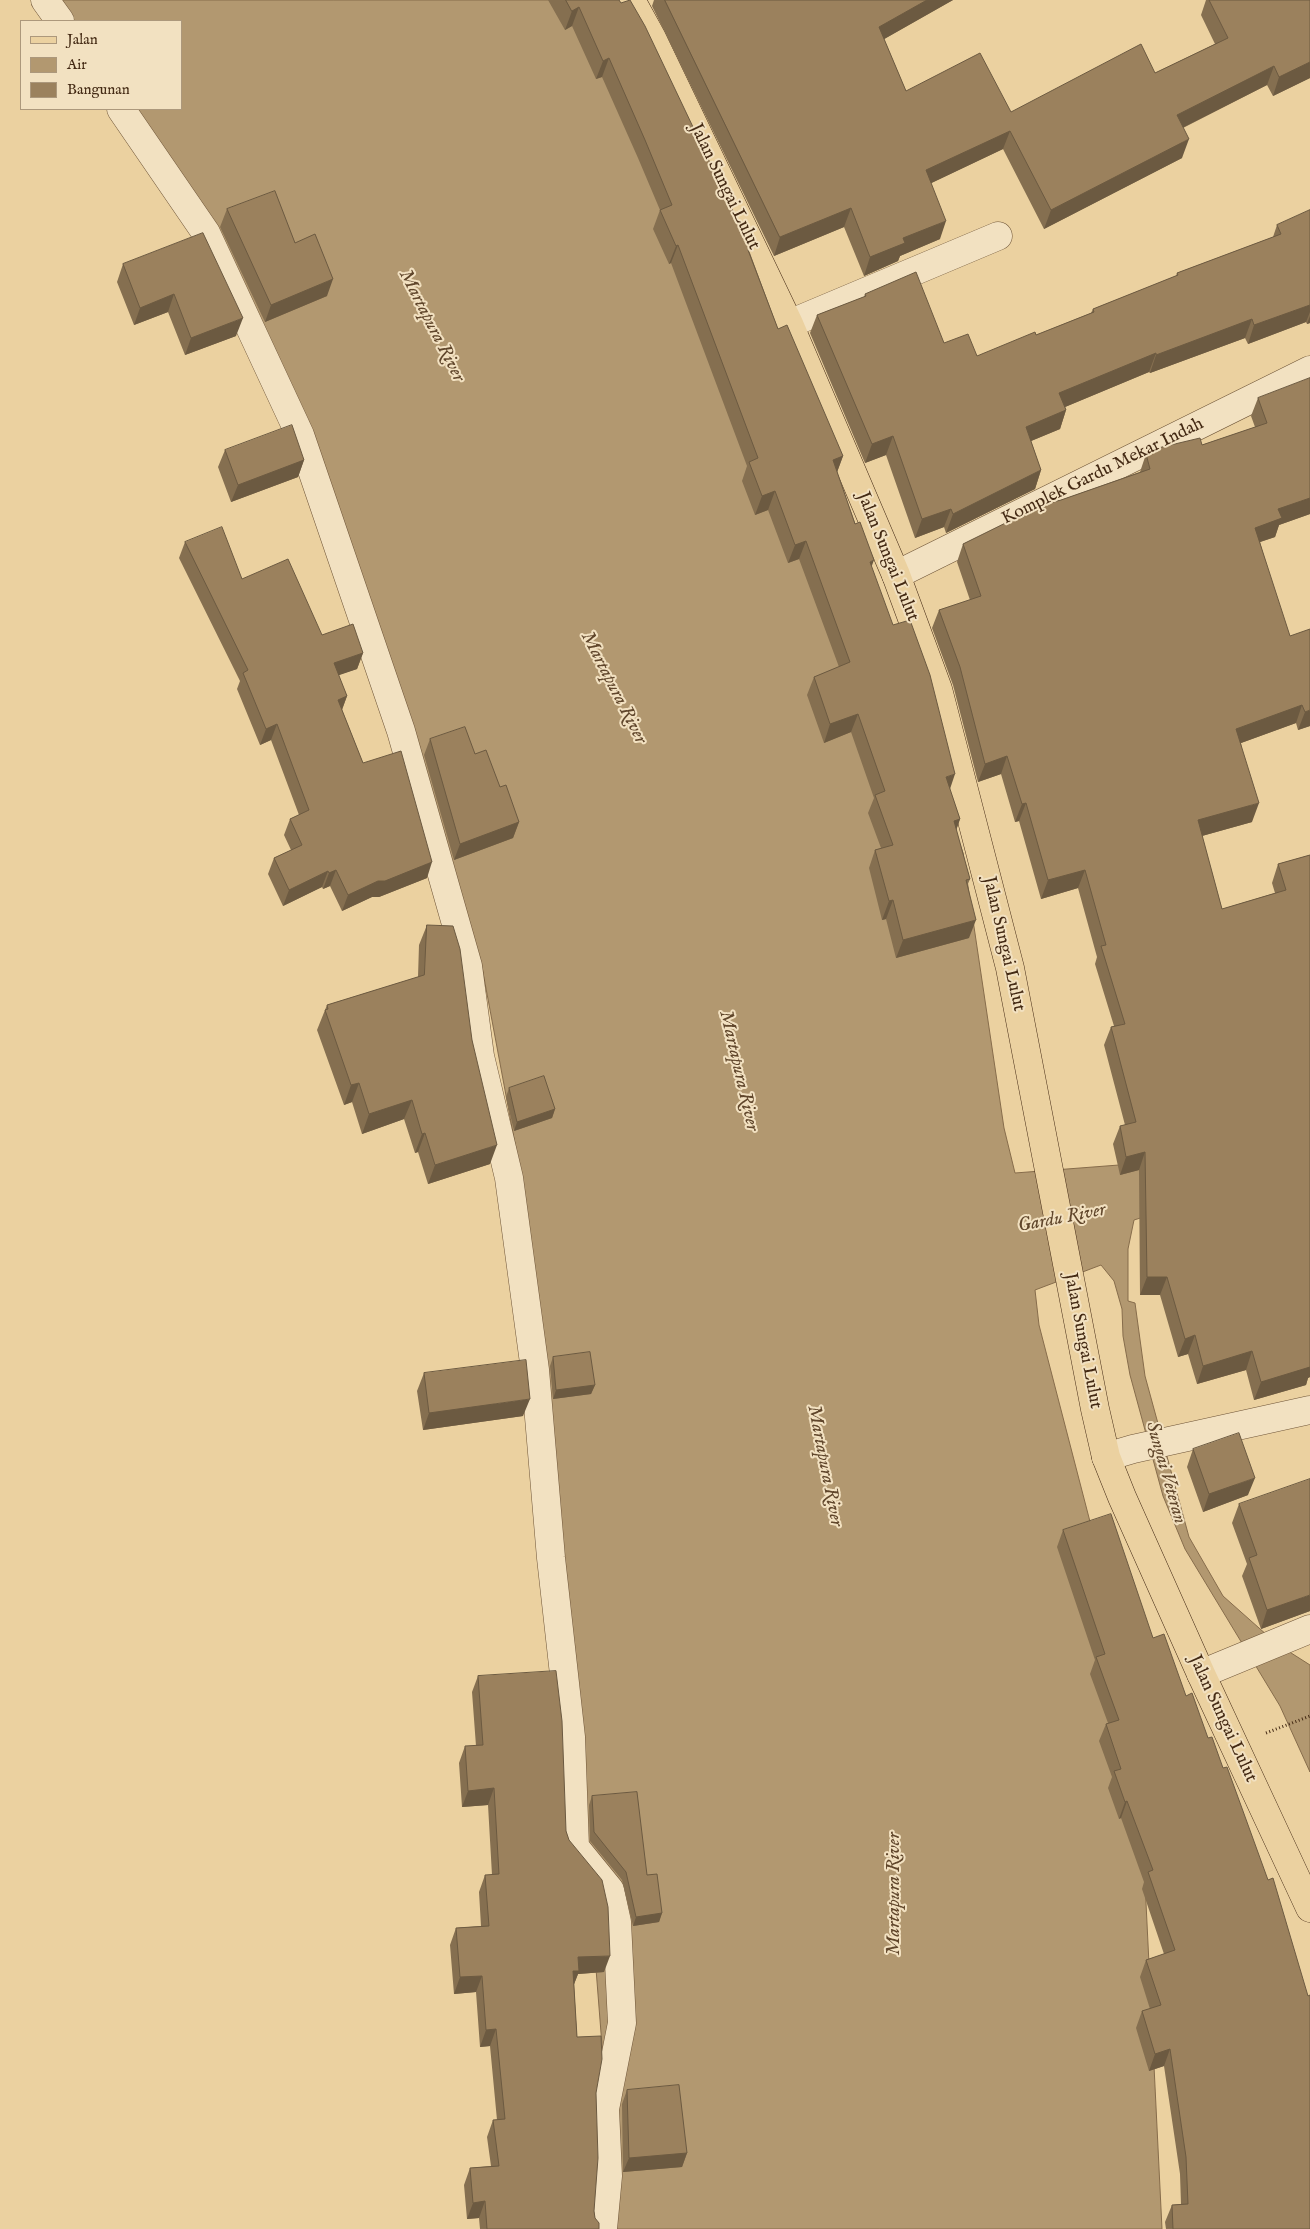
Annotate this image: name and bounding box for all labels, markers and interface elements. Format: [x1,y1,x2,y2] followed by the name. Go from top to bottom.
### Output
[20,20,182,110] legend
[67,30,98,49] text: Jalan
[67,55,87,74] text: Air
[67,80,130,99] text: Bangunan
[684,120,764,254] street label: Jalan Sungai Lulut
[393,266,469,386] water label: Martapura River
[999,414,1207,530] street label: Komplek Gardu Mekar Indah
[851,489,923,625] street label: Jalan Sungai Lulut
[575,628,651,748] water label: Martapura River
[977,874,1029,1014] street label: Jalan Sungai Lulut
[713,1008,763,1134] water label: Martapura River
[1016,1199,1108,1239] water label: Gardu River
[1058,1271,1106,1411] street label: Jalan Sungai Lulut
[801,1403,847,1529] water label: Martapura River
[1140,1419,1190,1527] water label: Sungai Veteran
[1183,1652,1261,1786] street label: Jalan Sungai Lulut
[884,1832,906,1956] water label: Martapura River

